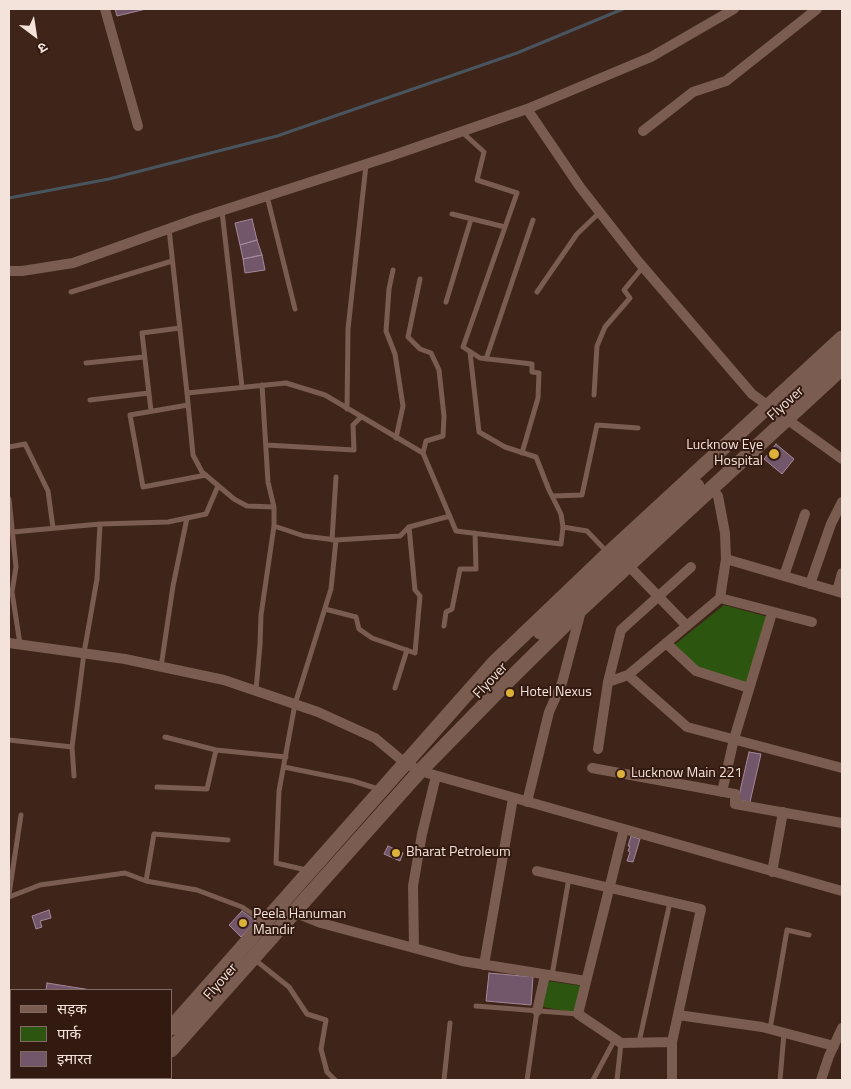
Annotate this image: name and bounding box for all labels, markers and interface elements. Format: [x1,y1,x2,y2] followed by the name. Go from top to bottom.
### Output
[10,10,60,60] north arrow
[34,37,52,59] text: उ
[764,383,808,425] street label: Flyover
[686,438,763,471] place label: Lucknow Eye Hospital
[767,447,781,461] marker: Lucknow Eye Hospital
[470,660,512,702] street label: Flyover
[520,685,592,701] place label: Hotel Nexus
[504,687,516,699] marker: Hotel Nexus
[631,766,742,782] place label: Lucknow Main 221
[615,768,627,780] marker: Lucknow Main 221
[406,845,511,861] place label: Bharat Petroleum
[390,847,402,859] marker: Bharat Petroleum
[253,907,346,940] place label: Peela Hanuman Mandir
[237,917,249,929] marker: Peela Hanuman Mandir
[201,960,241,1004] street label: Flyover
[10,989,172,1079] legend
[57,997,87,1020] text: सड़क
[57,1022,81,1045] text: पार्क
[57,1047,92,1070] text: इमारत

